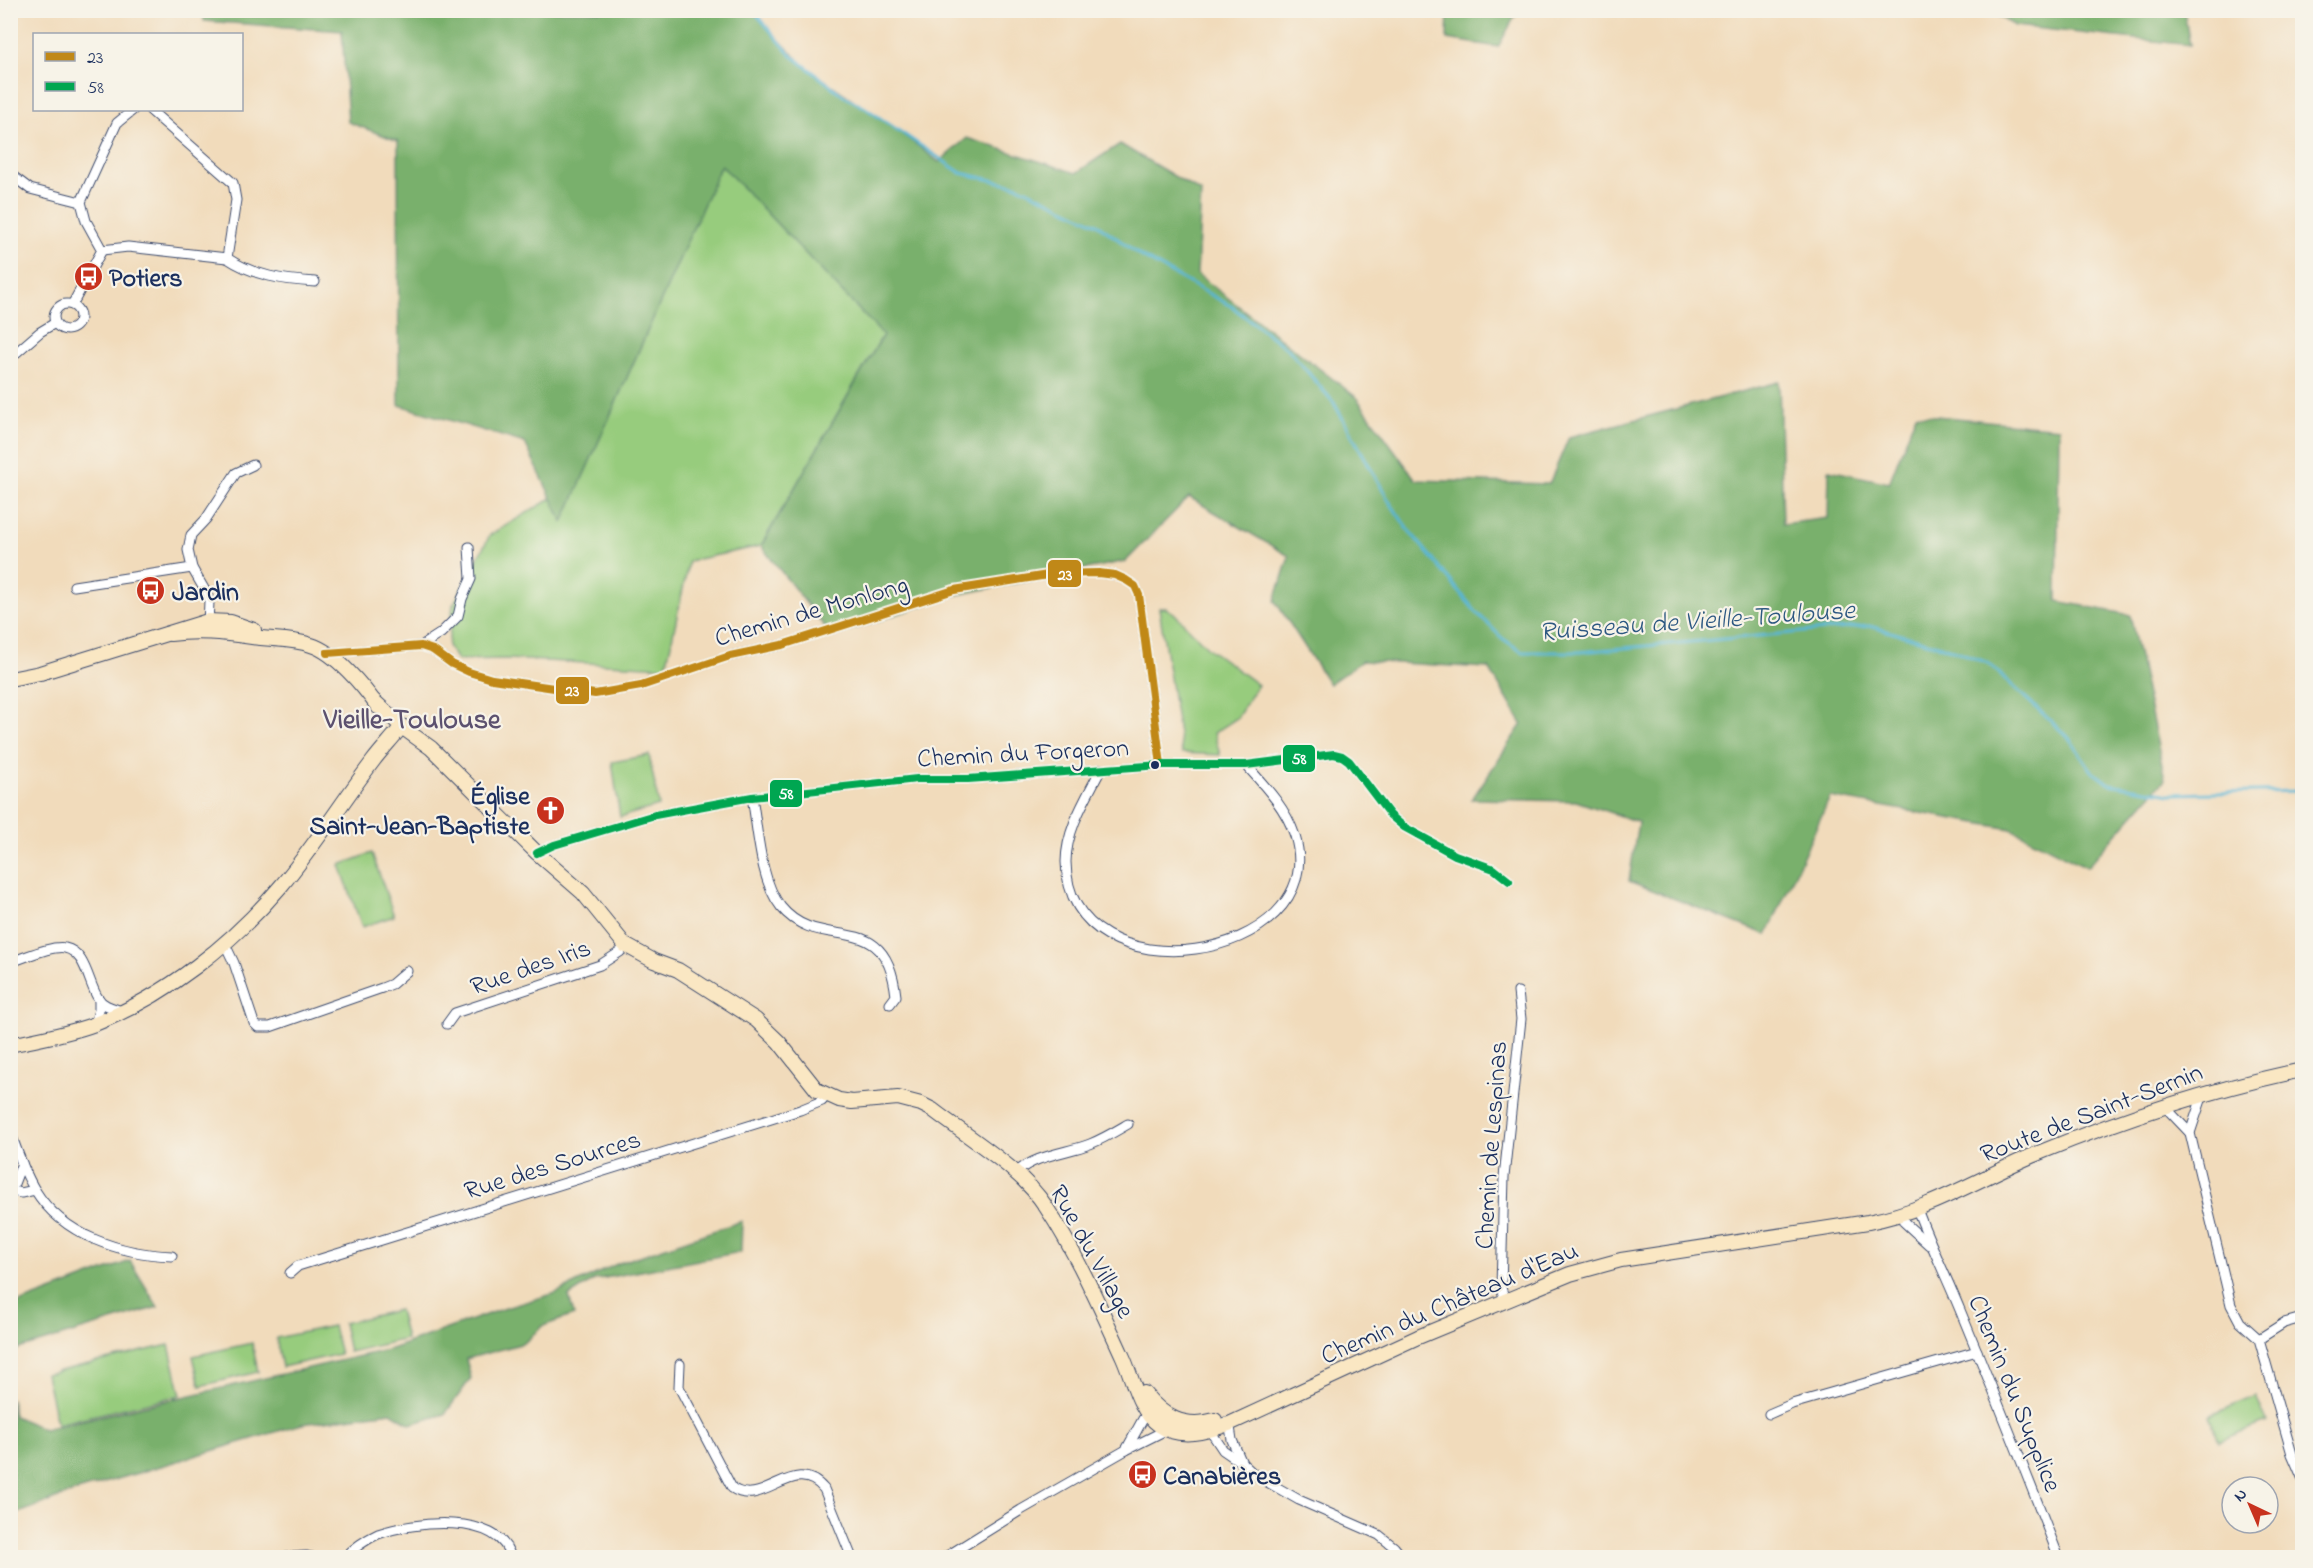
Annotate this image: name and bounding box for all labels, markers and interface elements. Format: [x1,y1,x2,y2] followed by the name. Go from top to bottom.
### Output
[33,33,243,111] legend
[87,46,103,72] text: 23
[87,76,104,102] text: 58
[72,261,104,293] bus stop icon: Potiers
[109,261,182,299] place label: Potiers
[1047,559,1082,588] line badge: 23
[1057,564,1073,588] text: 23
[711,567,913,659] street label: Chemin de Monlong
[135,575,167,607] bus stop icon: Jardin
[172,575,239,613] place label: Jardin
[1538,592,1858,653] water label: Ruisseau de Vieille-Toulouse
[555,676,590,705] line badge: 23
[564,680,580,704] text: 23
[322,701,502,742] district label: Vieille-Toulouse
[916,730,1130,780] street label: Chemin du Forgeron
[1282,744,1316,773] line badge: 58
[1291,748,1307,772] text: 58
[1149,759,1161,771] unlabelled marker
[310,779,531,847] place label: Église Saint-Jean-Baptiste
[769,779,803,808] line badge: 58
[778,783,794,807] text: 58
[535,794,567,826] church icon: Église Saint-Jean-Baptiste
[466,930,596,1007] street label: Rue des Iris
[1467,1040,1519,1251] street label: Chemin de Lespinas
[1975,1055,2209,1175] street label: Route de Saint-Sernin
[460,1122,646,1212] street label: Rue des Sources
[1038,1179,1143,1326] street label: Rue du Village
[1315,1233,1585,1376] street label: Chemin du Château d'Eau
[1956,1290,2070,1499] street label: Chemin du Supplice
[1126,1459,1158,1491] bus stop icon: Canabières
[1163,1459,1281,1497] place label: Canabières
[2220,1475,2280,1535] north arrow
[2229,1483,2253,1508] text: N

